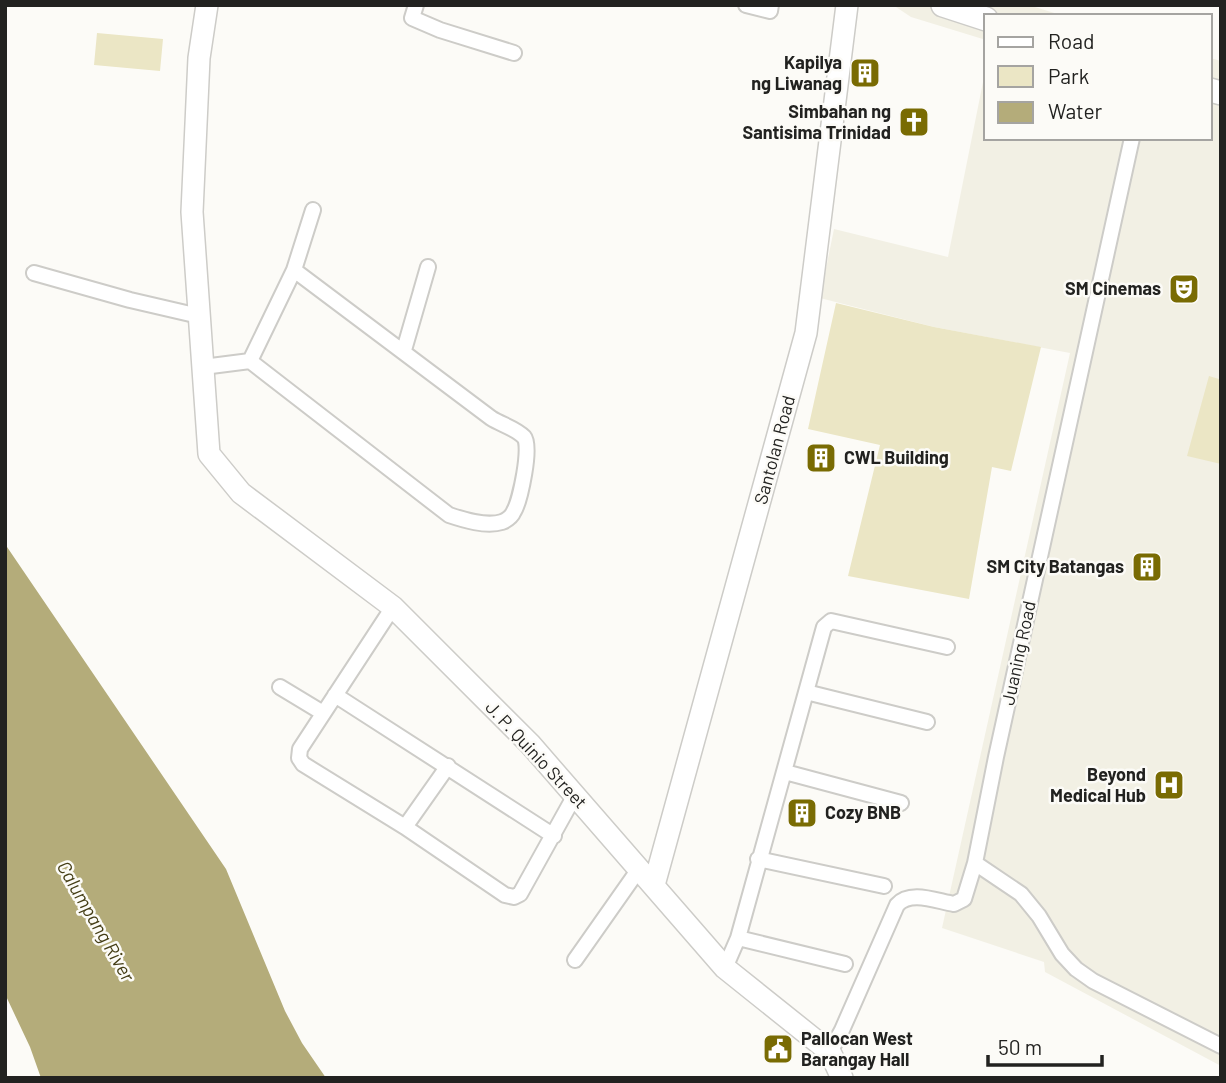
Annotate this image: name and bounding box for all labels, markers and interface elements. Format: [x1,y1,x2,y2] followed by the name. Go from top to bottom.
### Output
[984,14,1212,140] legend
[1048,28,1094,53] text: Road
[751,51,842,94] place label: Kapilya ng Liwanag
[848,56,882,90] building icon: Kapilya ng Liwanag
[1048,63,1089,88] text: Park
[1048,98,1103,123] text: Water
[743,100,891,143] place label: Simbahan ng Santisima Trinidad
[897,105,931,139] church icon: Simbahan ng Santisima Trinidad
[1167,272,1201,306] theatre icon: SM Cinemas
[1065,277,1161,299] place label: SM Cinemas
[749,393,799,507] street label: Santolan Road
[804,441,838,475] building icon: CWL Building
[844,446,949,468] place label: CWL Building
[1130,550,1164,584] building icon: SM City Batangas
[987,555,1124,577] place label: SM City Batangas
[996,599,1040,707] street label: Juaning Road
[481,696,592,813] street label: J. P. Quinio Street
[1050,763,1146,806] place label: Beyond Medical Hub
[1152,768,1186,802] hospital icon: Beyond Medical Hub
[785,796,819,830] building icon: Cozy BNB
[825,801,901,823] place label: Cozy BNB
[53,857,141,986] water label: Calumpang River
[988,1024,1102,1068] scale bar
[801,1027,913,1070] place label: Pallocan West Barangay Hall
[761,1032,795,1066] public building icon: Pallocan West Barangay Hall
[998,1034,1042,1059] text: 50 m

